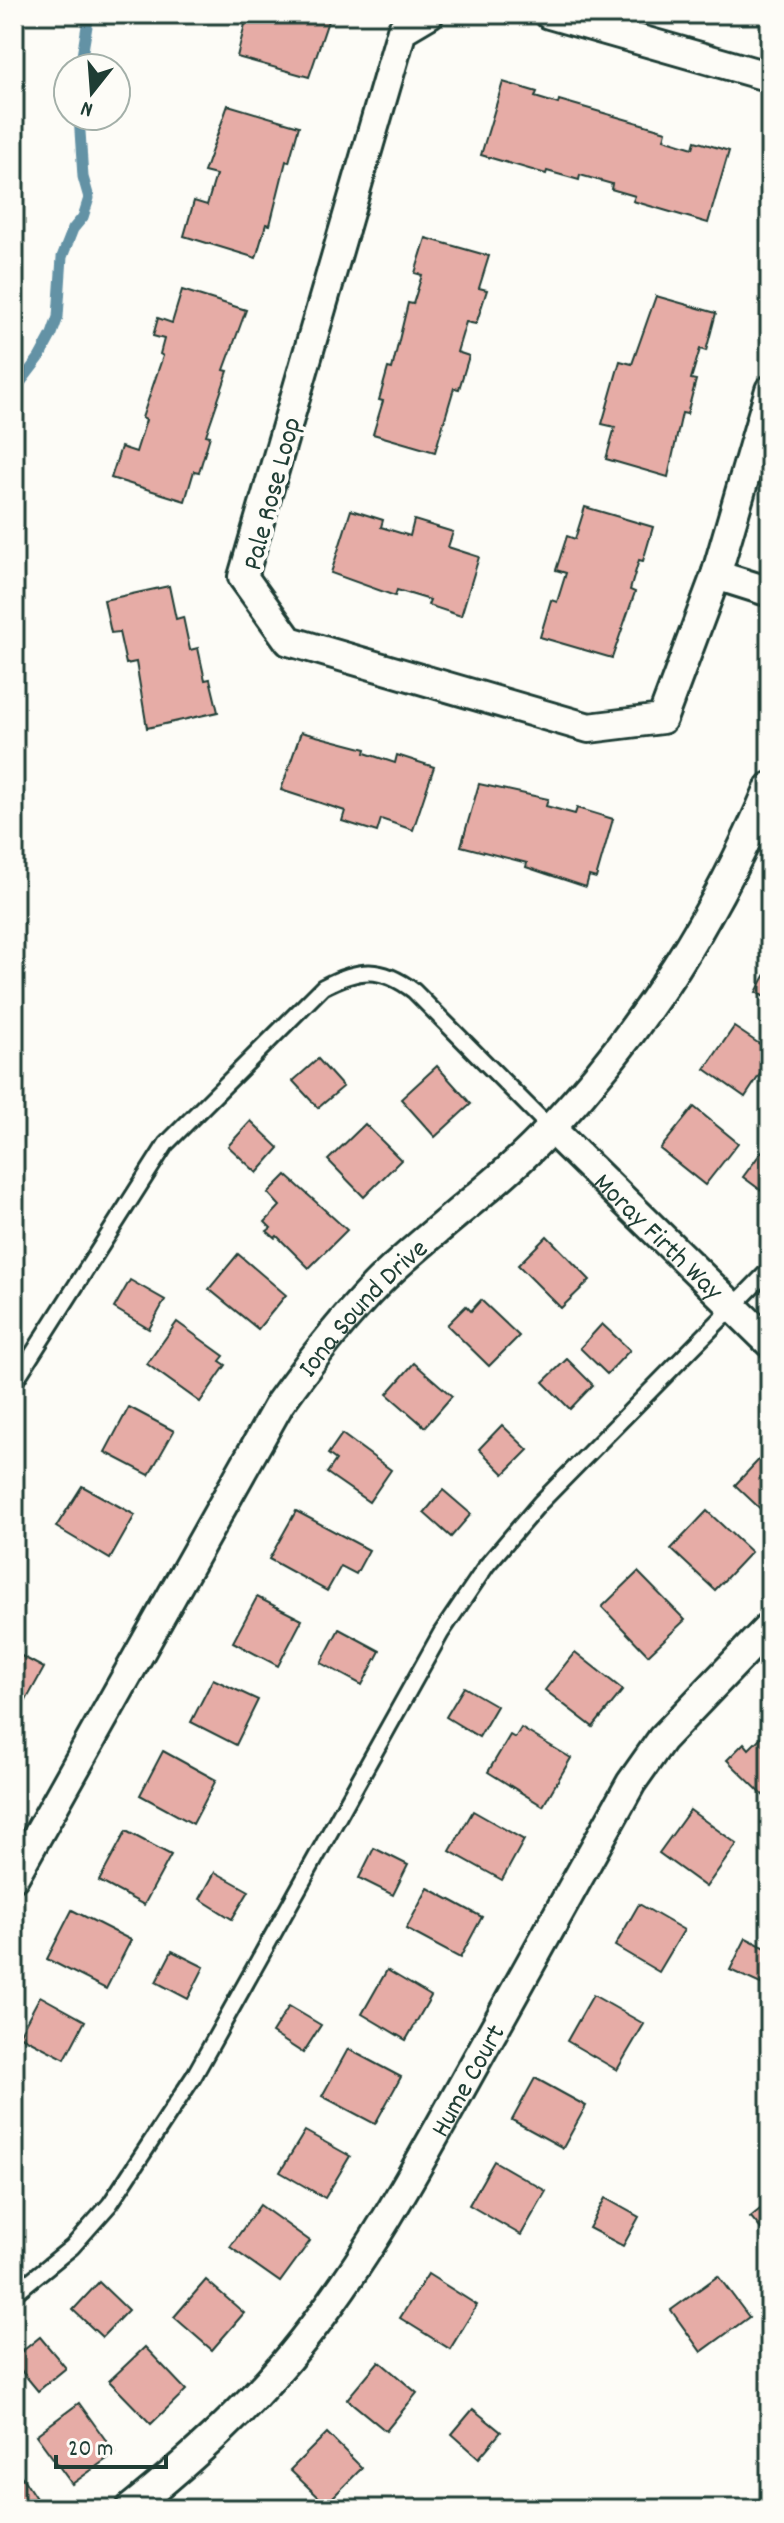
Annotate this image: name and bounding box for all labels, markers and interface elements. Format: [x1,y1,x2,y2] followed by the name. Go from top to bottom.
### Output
[52,52,132,132] north arrow
[77,91,97,124] text: N
[235,413,314,575] street label: Pale Rose Loop
[582,1166,731,1312] street label: Moray Firth Way
[290,1231,439,1387] street label: Iona Sound Drive
[423,2018,518,2146] street label: Hume Court
[56,2419,166,2469] scale bar
[68,2433,114,2467] text: 20 m

